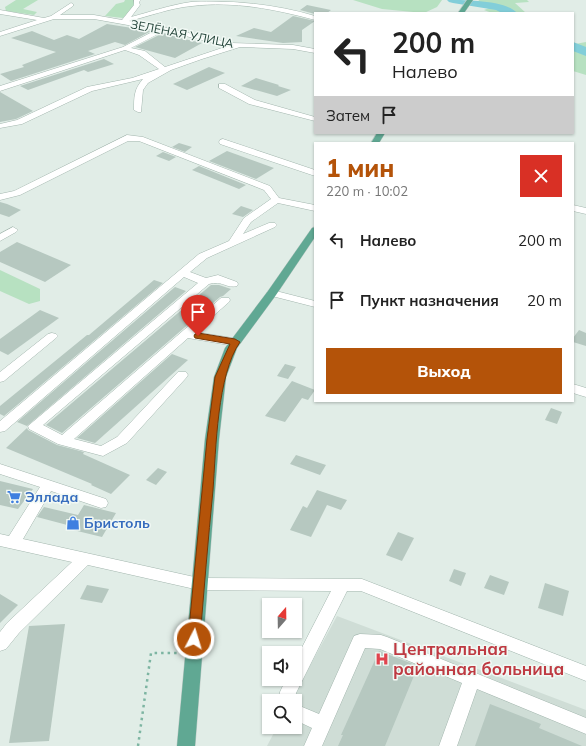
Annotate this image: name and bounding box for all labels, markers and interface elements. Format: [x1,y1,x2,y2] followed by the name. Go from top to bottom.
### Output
[129,16,235,51] street label: ЗЕЛЁНАЯ УЛИЦА
[392,25,475,60] text: 200 m
[326,28,378,80] icon: left
[392,60,458,83] text: Налево
[378,104,400,126] icon: arrive
[326,106,370,125] text: Затем
[326,153,394,183] text: 1 мин
[520,155,562,197] button: close
[326,183,408,199] text: 220 m · 10:02
[326,229,348,251] icon: left
[360,231,416,250] text: Налево
[518,231,562,250] text: 200 m
[326,289,348,311] icon: arrive
[360,291,499,310] text: Пункт назначения
[527,291,562,310] text: 20 m
[181,295,215,336] pin
[187,301,209,323] icon: arrive
[326,348,562,394] button: Выход
[25,488,78,506] place label: Эллада
[6,489,22,505] supermarket icon: Эллада
[84,514,150,532] place label: Бристоль
[65,515,81,531] shop icon: Бристоль
[262,598,302,638] north arrow
[262,598,302,734] map controls
[173,618,215,660] position arrow
[393,638,564,679] place label: Центральная районная больница
[262,646,302,686] button: sound
[374,651,390,667] hospital icon: Центральная районная больница
[262,694,302,734] button: search

